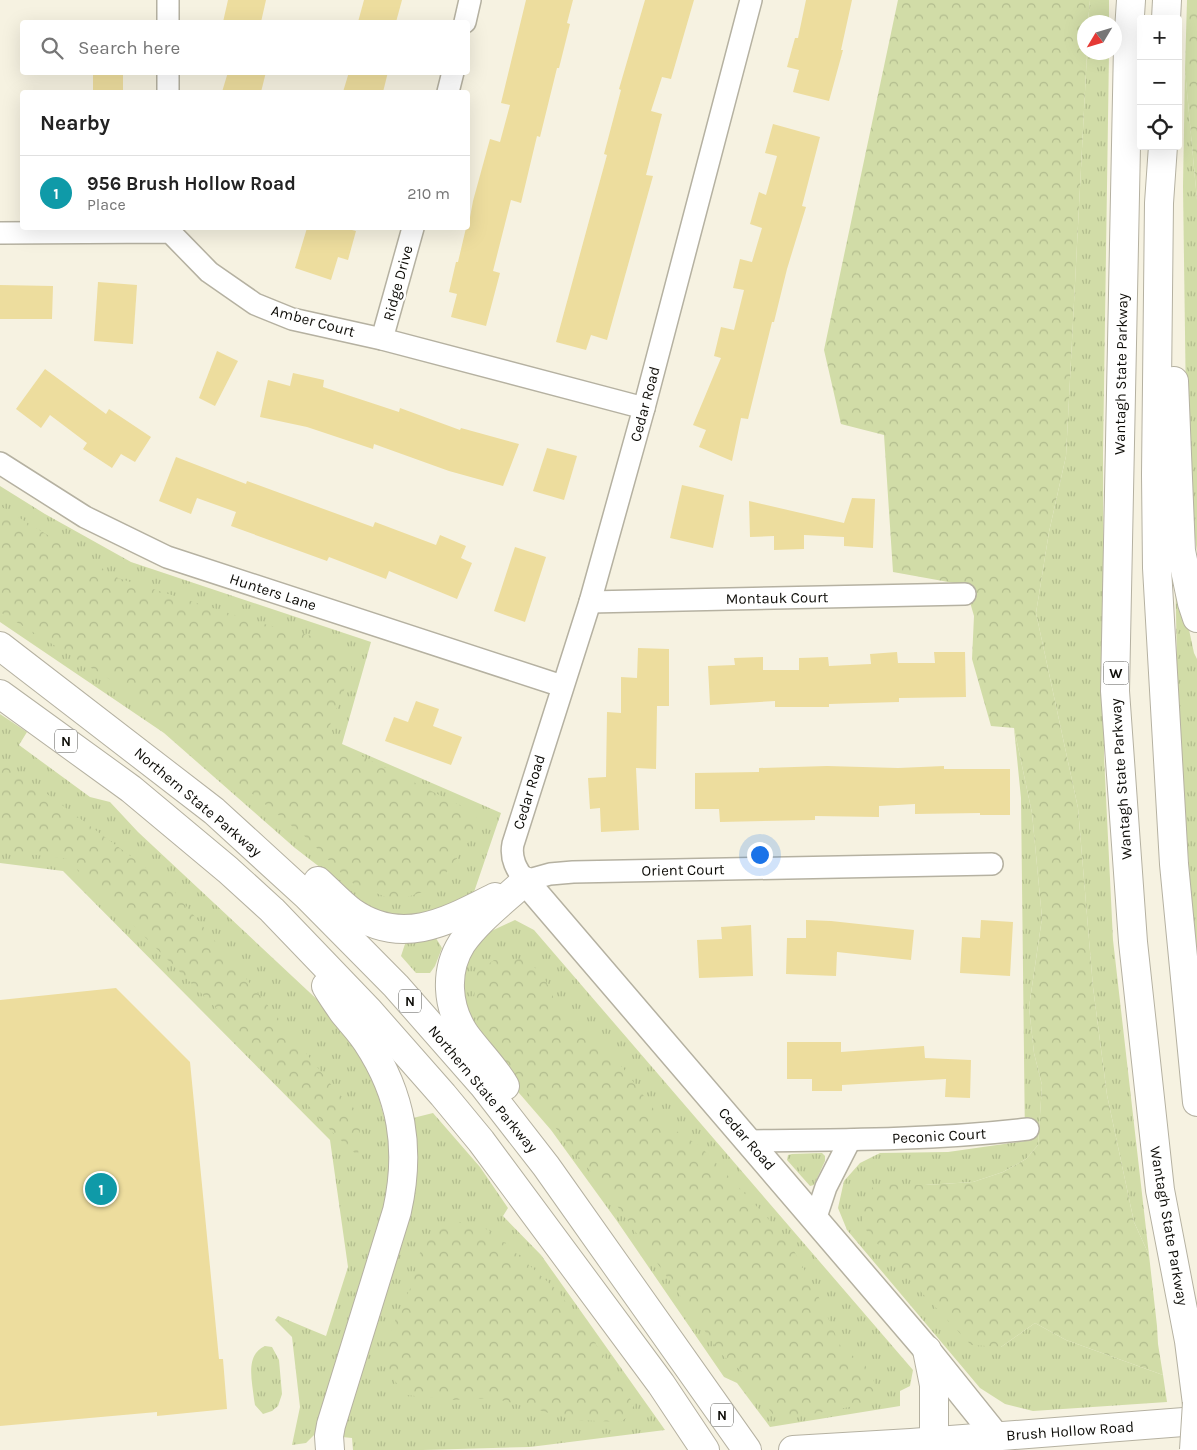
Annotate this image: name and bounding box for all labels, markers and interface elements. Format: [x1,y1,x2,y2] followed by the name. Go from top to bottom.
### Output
[1077,15,1122,60] north arrow
[1137,15,1182,150] map controls
[1137,15,1182,60] button: +
[20,20,470,75] search box
[38,34,66,62] icon: search
[78,37,180,59] text: Search here
[1137,60,1182,105] button: −
[1137,105,1182,150] button: locate
[40,111,110,135] text: Nearby
[87,173,296,195] text: 956 Brush Hollow Road
[53,184,59,203] text: 1
[407,184,450,203] text: 210 m
[87,195,126,214] text: Place
[379,243,417,323] street label: Ridge Drive
[1111,293,1131,455] street label: Wantagh State Parkway
[269,301,357,341] street label: Amber Court
[626,364,664,444] street label: Cedar Road
[227,569,319,615] street label: Hunters Lane
[726,588,829,608] street label: Montauk Court
[1104,661,1128,684] road number: W
[1106,698,1136,860] street label: Wantagh State Parkway
[55,729,77,752] road number: N
[131,743,265,861] street label: Northern State Parkway
[509,752,549,832] street label: Cedar Road
[747,842,773,868] your location
[641,860,725,880] street label: Orient Court
[399,989,421,1012] road number: N
[424,1022,542,1156] street label: Northern State Parkway
[715,1104,779,1174] street label: Cedar Road
[891,1125,987,1147] street label: Peconic Court
[1146,1145,1192,1307] street label: Wantagh State Parkway
[85,1170,117,1208] pin: 1
[711,1404,733,1426] road number: N
[1005,1418,1135,1444] street label: Brush Hollow Road

